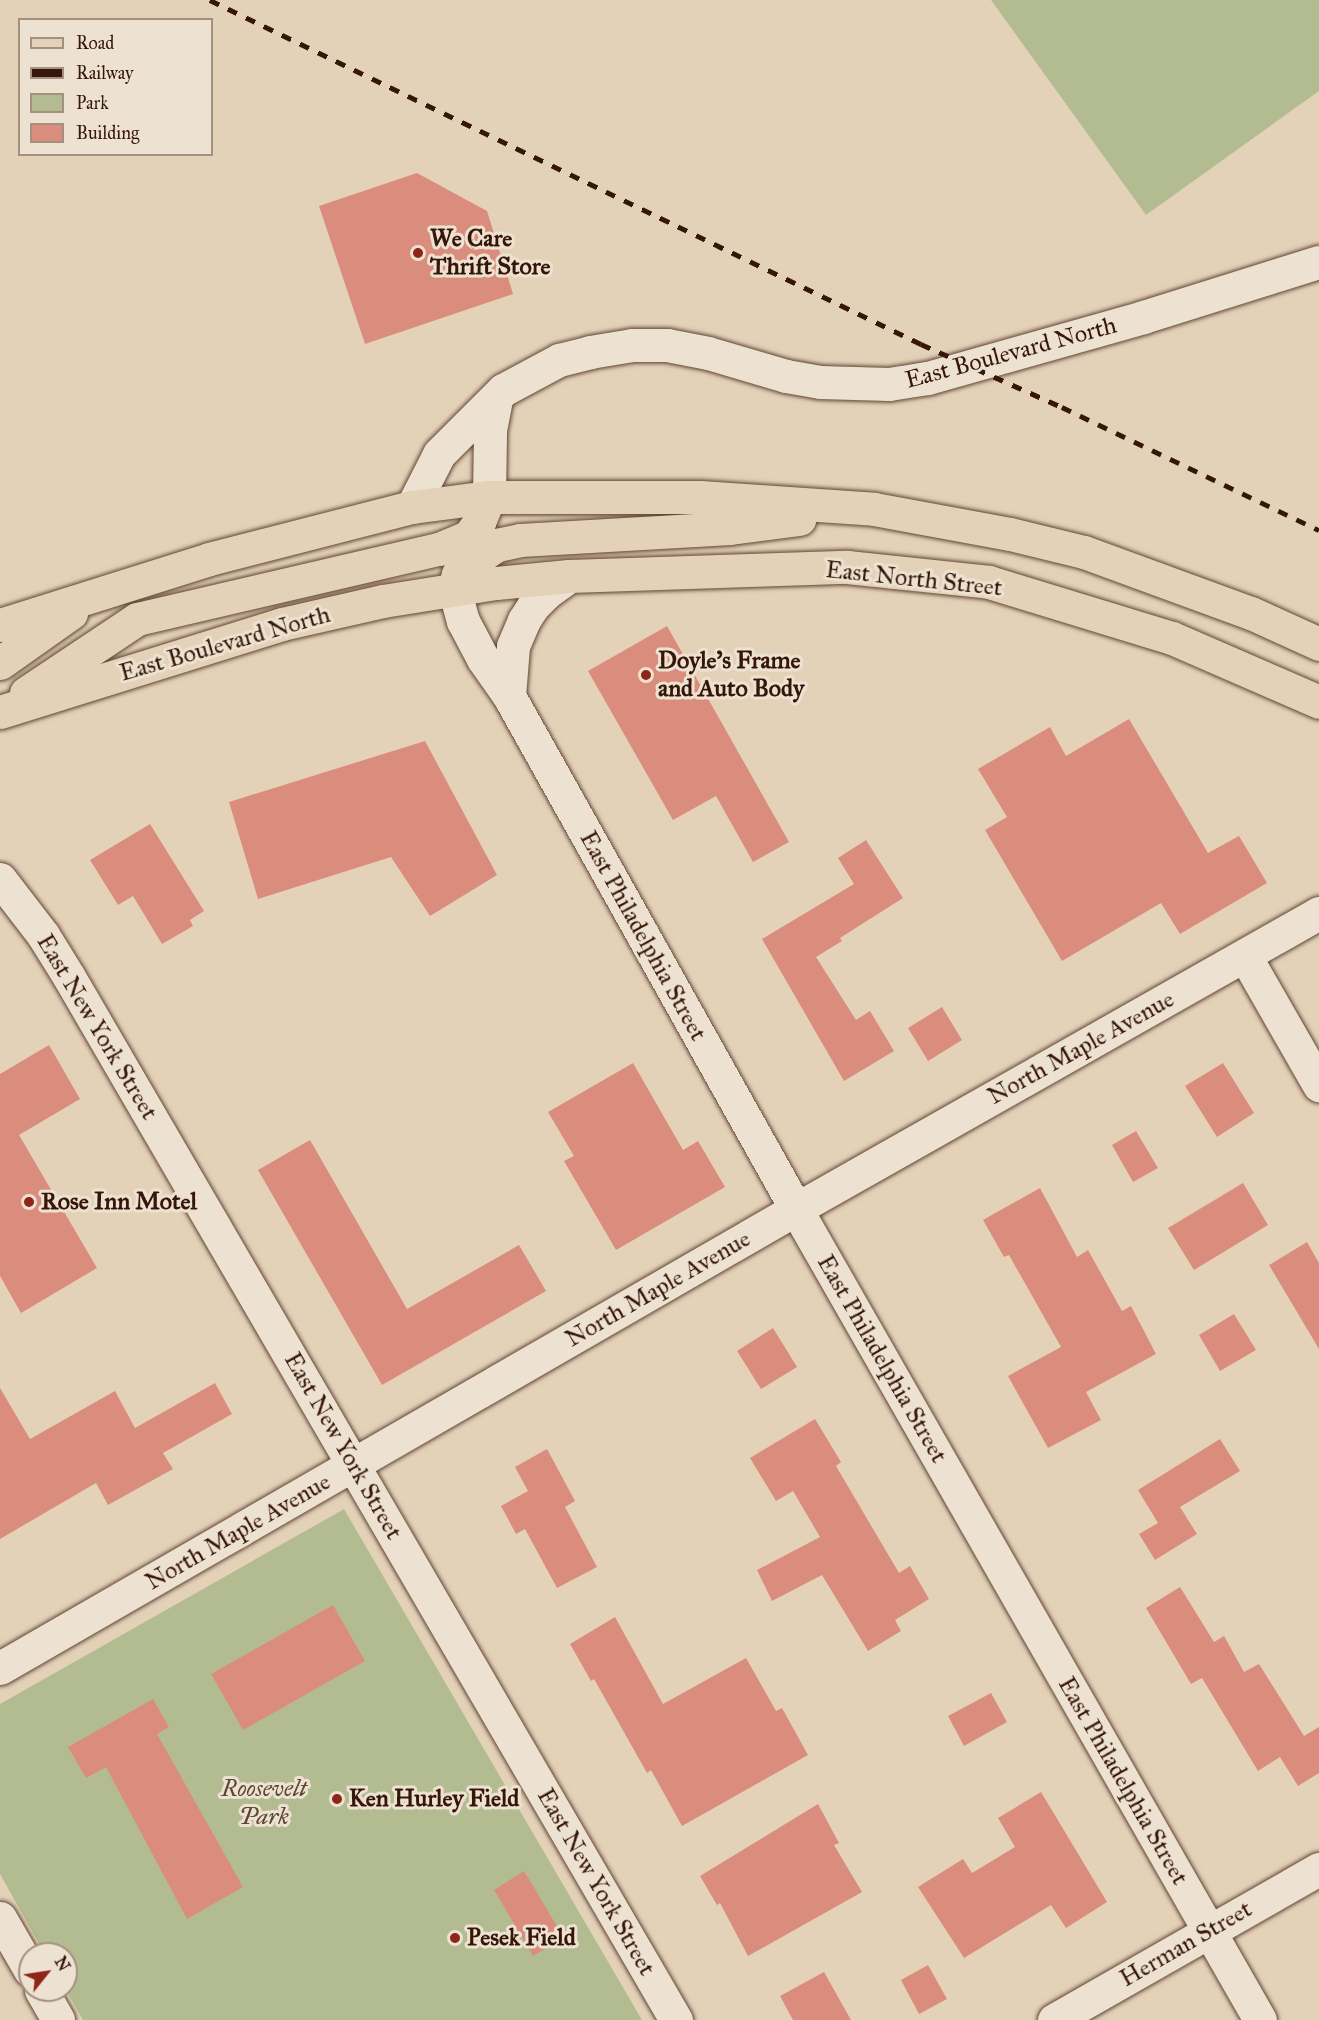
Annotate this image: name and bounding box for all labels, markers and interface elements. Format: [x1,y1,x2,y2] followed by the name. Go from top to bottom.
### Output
[18,18,213,156] legend
[76,32,114,54] text: Road
[76,62,133,84] text: Railway
[76,92,109,114] text: Park
[76,122,139,144] text: Building
[430,225,550,281] place label: We Care Thrift Store
[411,246,425,260] marker: We Care Thrift Store
[902,311,1120,395] street label: East Boulevard North
[824,555,1004,603] street label: East North Street
[116,600,334,688] street label: East Boulevard North
[658,647,804,703] place label: Doyle's Frame and Auto Body
[639,668,653,682] marker: Doyle's Frame and Auto Body
[573,826,713,1046] street label: East Philadelphia Street
[30,929,164,1125] street label: East New York Street
[983,985,1179,1111] street label: North Maple Avenue
[41,1188,197,1216] place label: Rose Inn Motel
[22,1195,36,1209] marker: Rose Inn Motel
[561,1224,755,1354] street label: North Maple Avenue
[811,1250,953,1468] street label: East Philadelphia Street
[278,1347,408,1545] street label: East New York Street
[141,1467,335,1597] street label: North Maple Avenue
[1052,1672,1194,1890] street label: East Philadelphia Street
[221,1775,307,1831] park label: Roosevelt Park
[531,1783,661,1981] street label: East New York Street
[349,1785,519,1813] place label: Ken Hurley Field
[330,1792,344,1806] marker: Ken Hurley Field
[1115,1895,1257,1993] street label: Herman Street
[467,1924,576,1952] place label: Pesek Field
[448,1931,462,1945] marker: Pesek Field
[18,1942,78,2002] north arrow
[51,1953,74,1974] text: N

